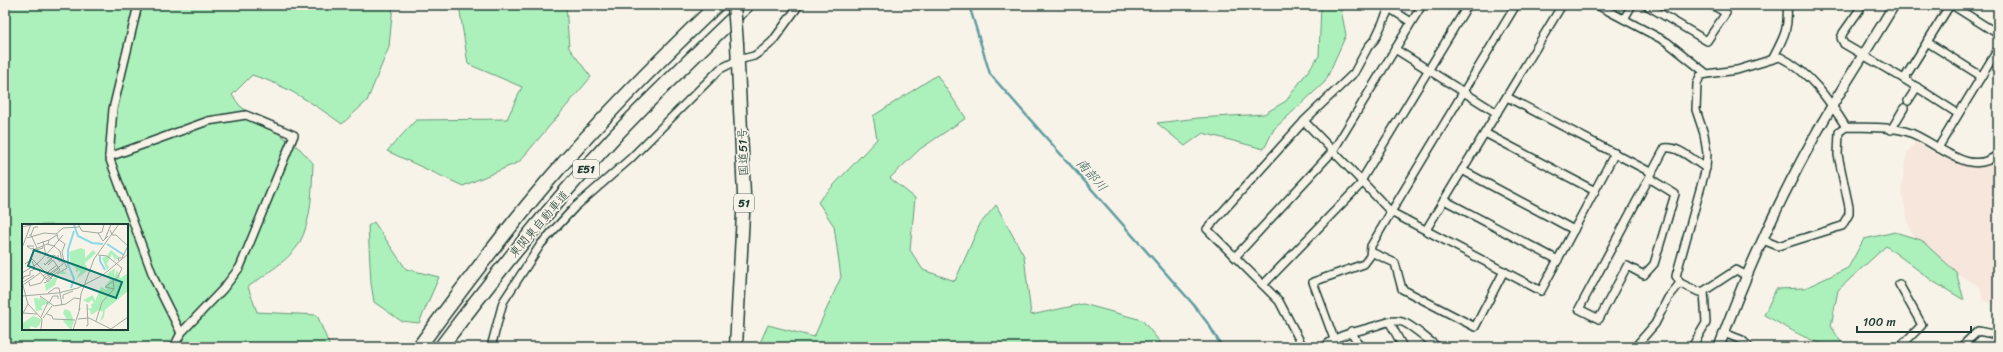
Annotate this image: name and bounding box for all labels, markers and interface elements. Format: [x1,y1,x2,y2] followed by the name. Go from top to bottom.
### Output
[731,127,755,177] street label: 国道51号
[1071,153,1113,197] water label: 南部川
[573,160,599,178] road number: E51
[503,185,575,263] street label: 東関東自動車道
[734,194,754,212] road number: 51
[22,224,128,330] inset map
[1857,308,1971,334] scale bar
[1863,311,1896,333] text: 100 m

